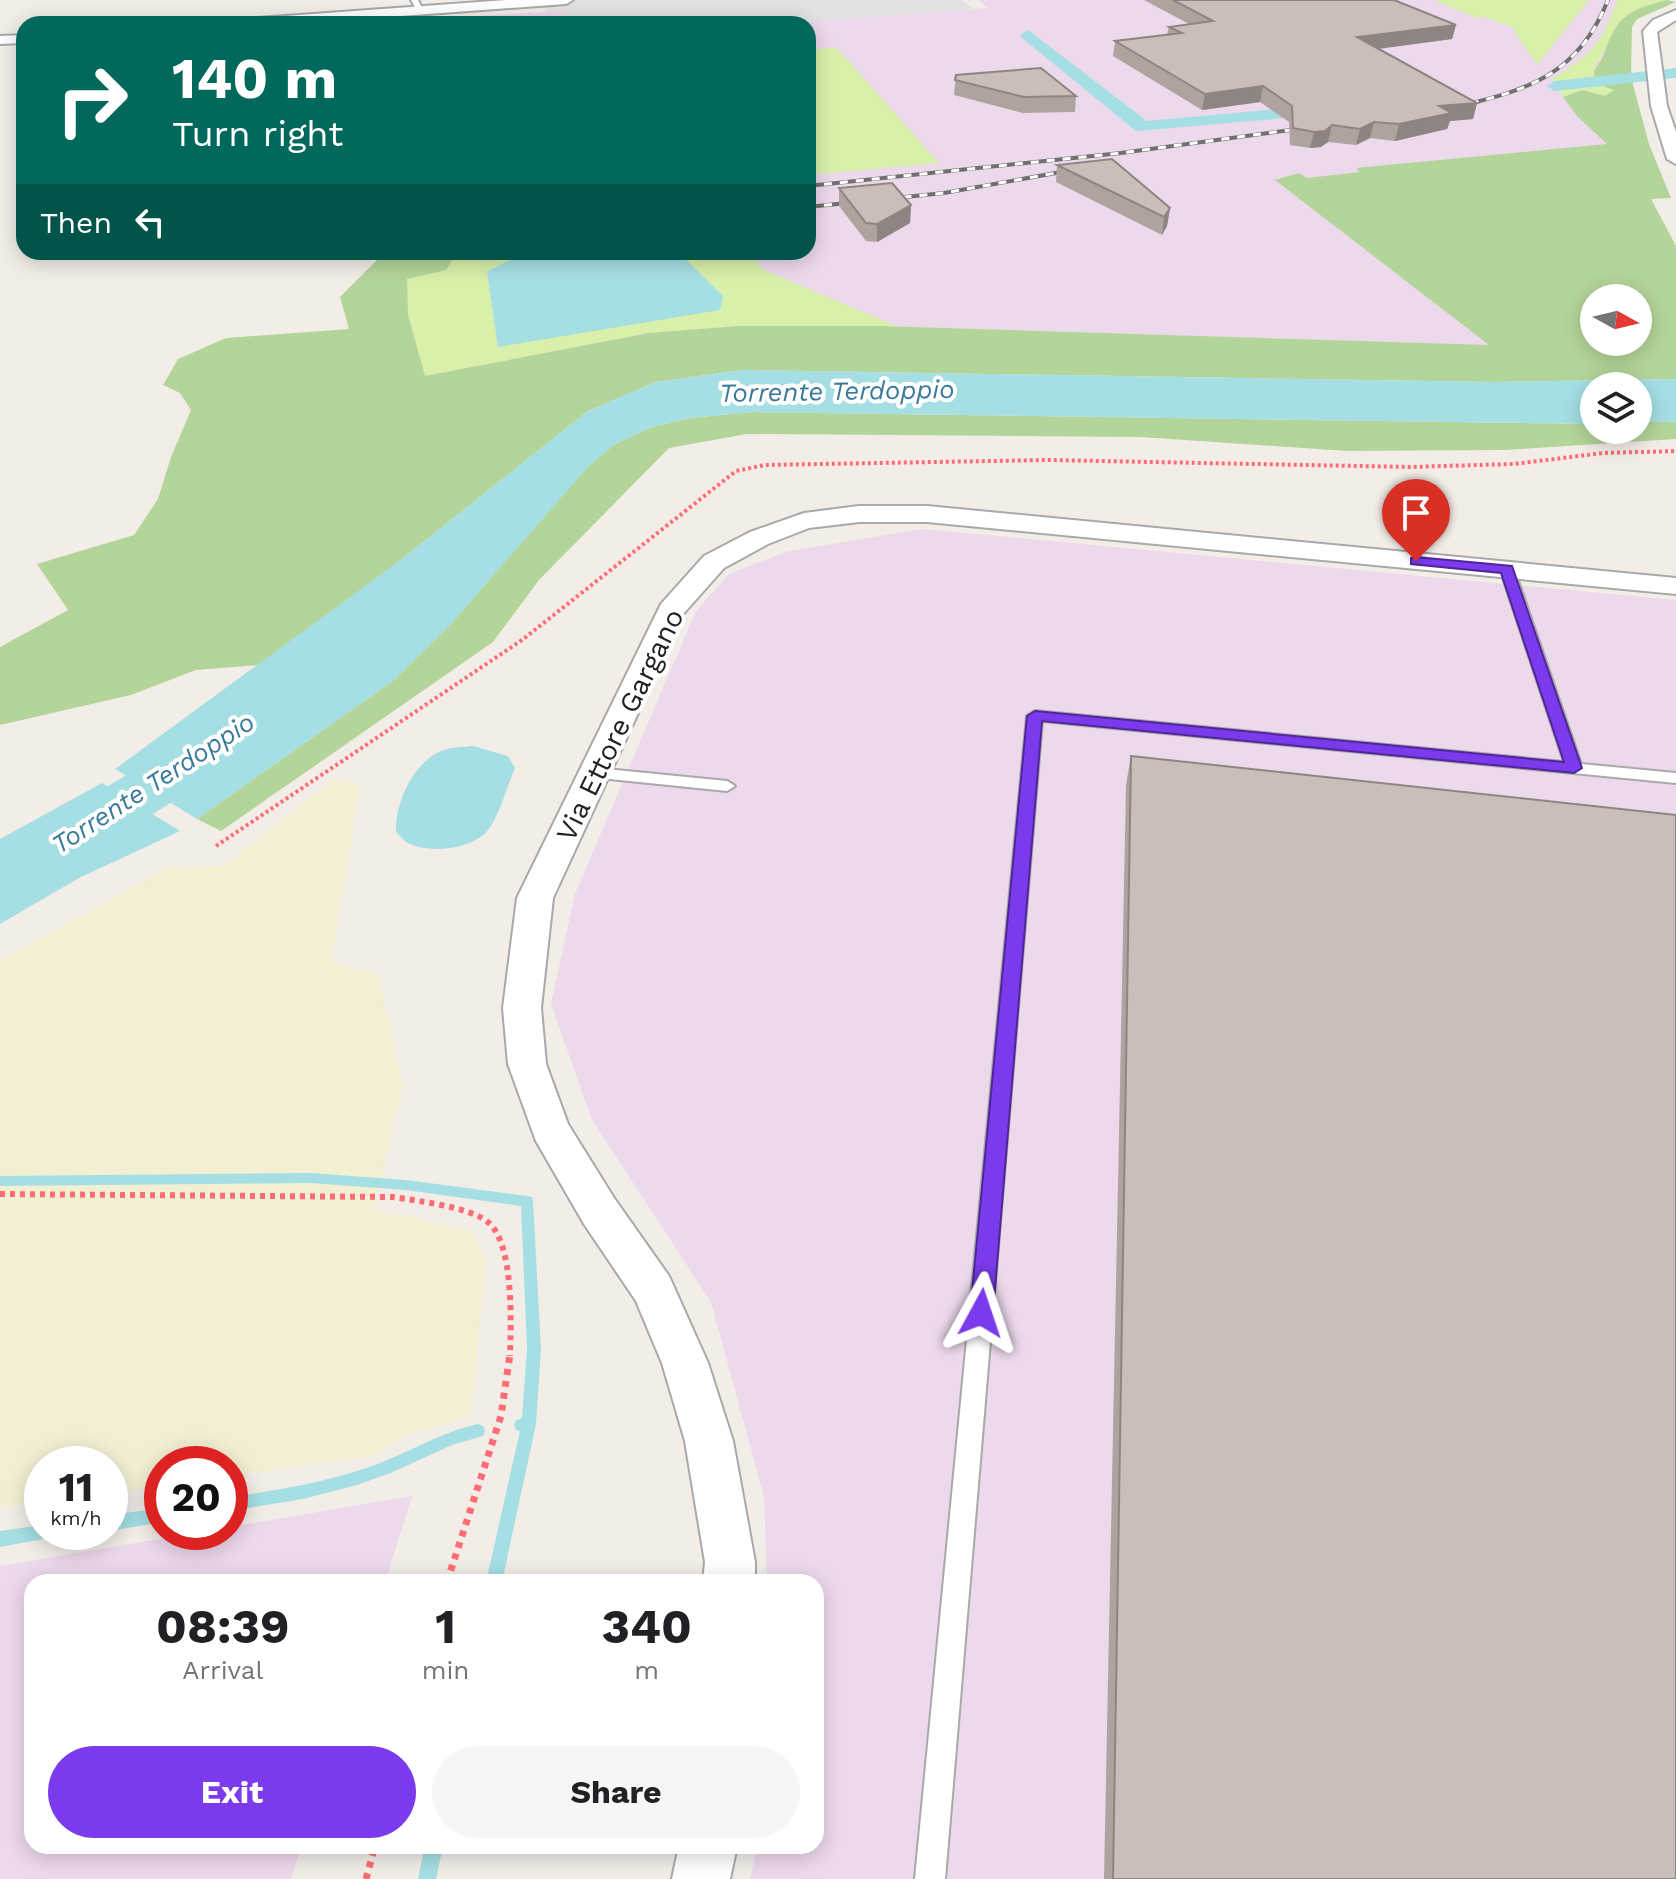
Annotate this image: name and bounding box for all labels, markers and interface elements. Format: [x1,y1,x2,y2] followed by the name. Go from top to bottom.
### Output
[172,46,337,112] text: 140 m
[40,48,144,152] icon: right
[172,113,343,155] text: Turn right
[128,200,172,244] icon: left
[40,205,112,240] text: Then
[1580,284,1652,356] north arrow
[1580,284,1652,444] map controls
[1580,372,1652,444] button: layers
[719,374,955,408] water label: Torrente Terdoppio
[1382,479,1450,561] pin
[1394,491,1438,535] icon: arrive
[549,603,691,847] street label: Via Ettore Gargano
[46,706,260,860] water label: Torrente Terdoppio
[939,1271,1023,1355] position arrow
[144,1446,248,1550] speed limit sign: 20
[59,1464,93,1511] text: 11
[50,1506,102,1530] text: km/h
[156,1598,290,1655] text: 08:39
[435,1598,456,1655] text: 1
[602,1598,692,1655] text: 340
[182,1655,263,1685] text: Arrival
[422,1655,469,1685] text: min
[634,1655,659,1685] text: m
[48,1746,416,1838] button: Exit
[432,1746,800,1838] button: Share

